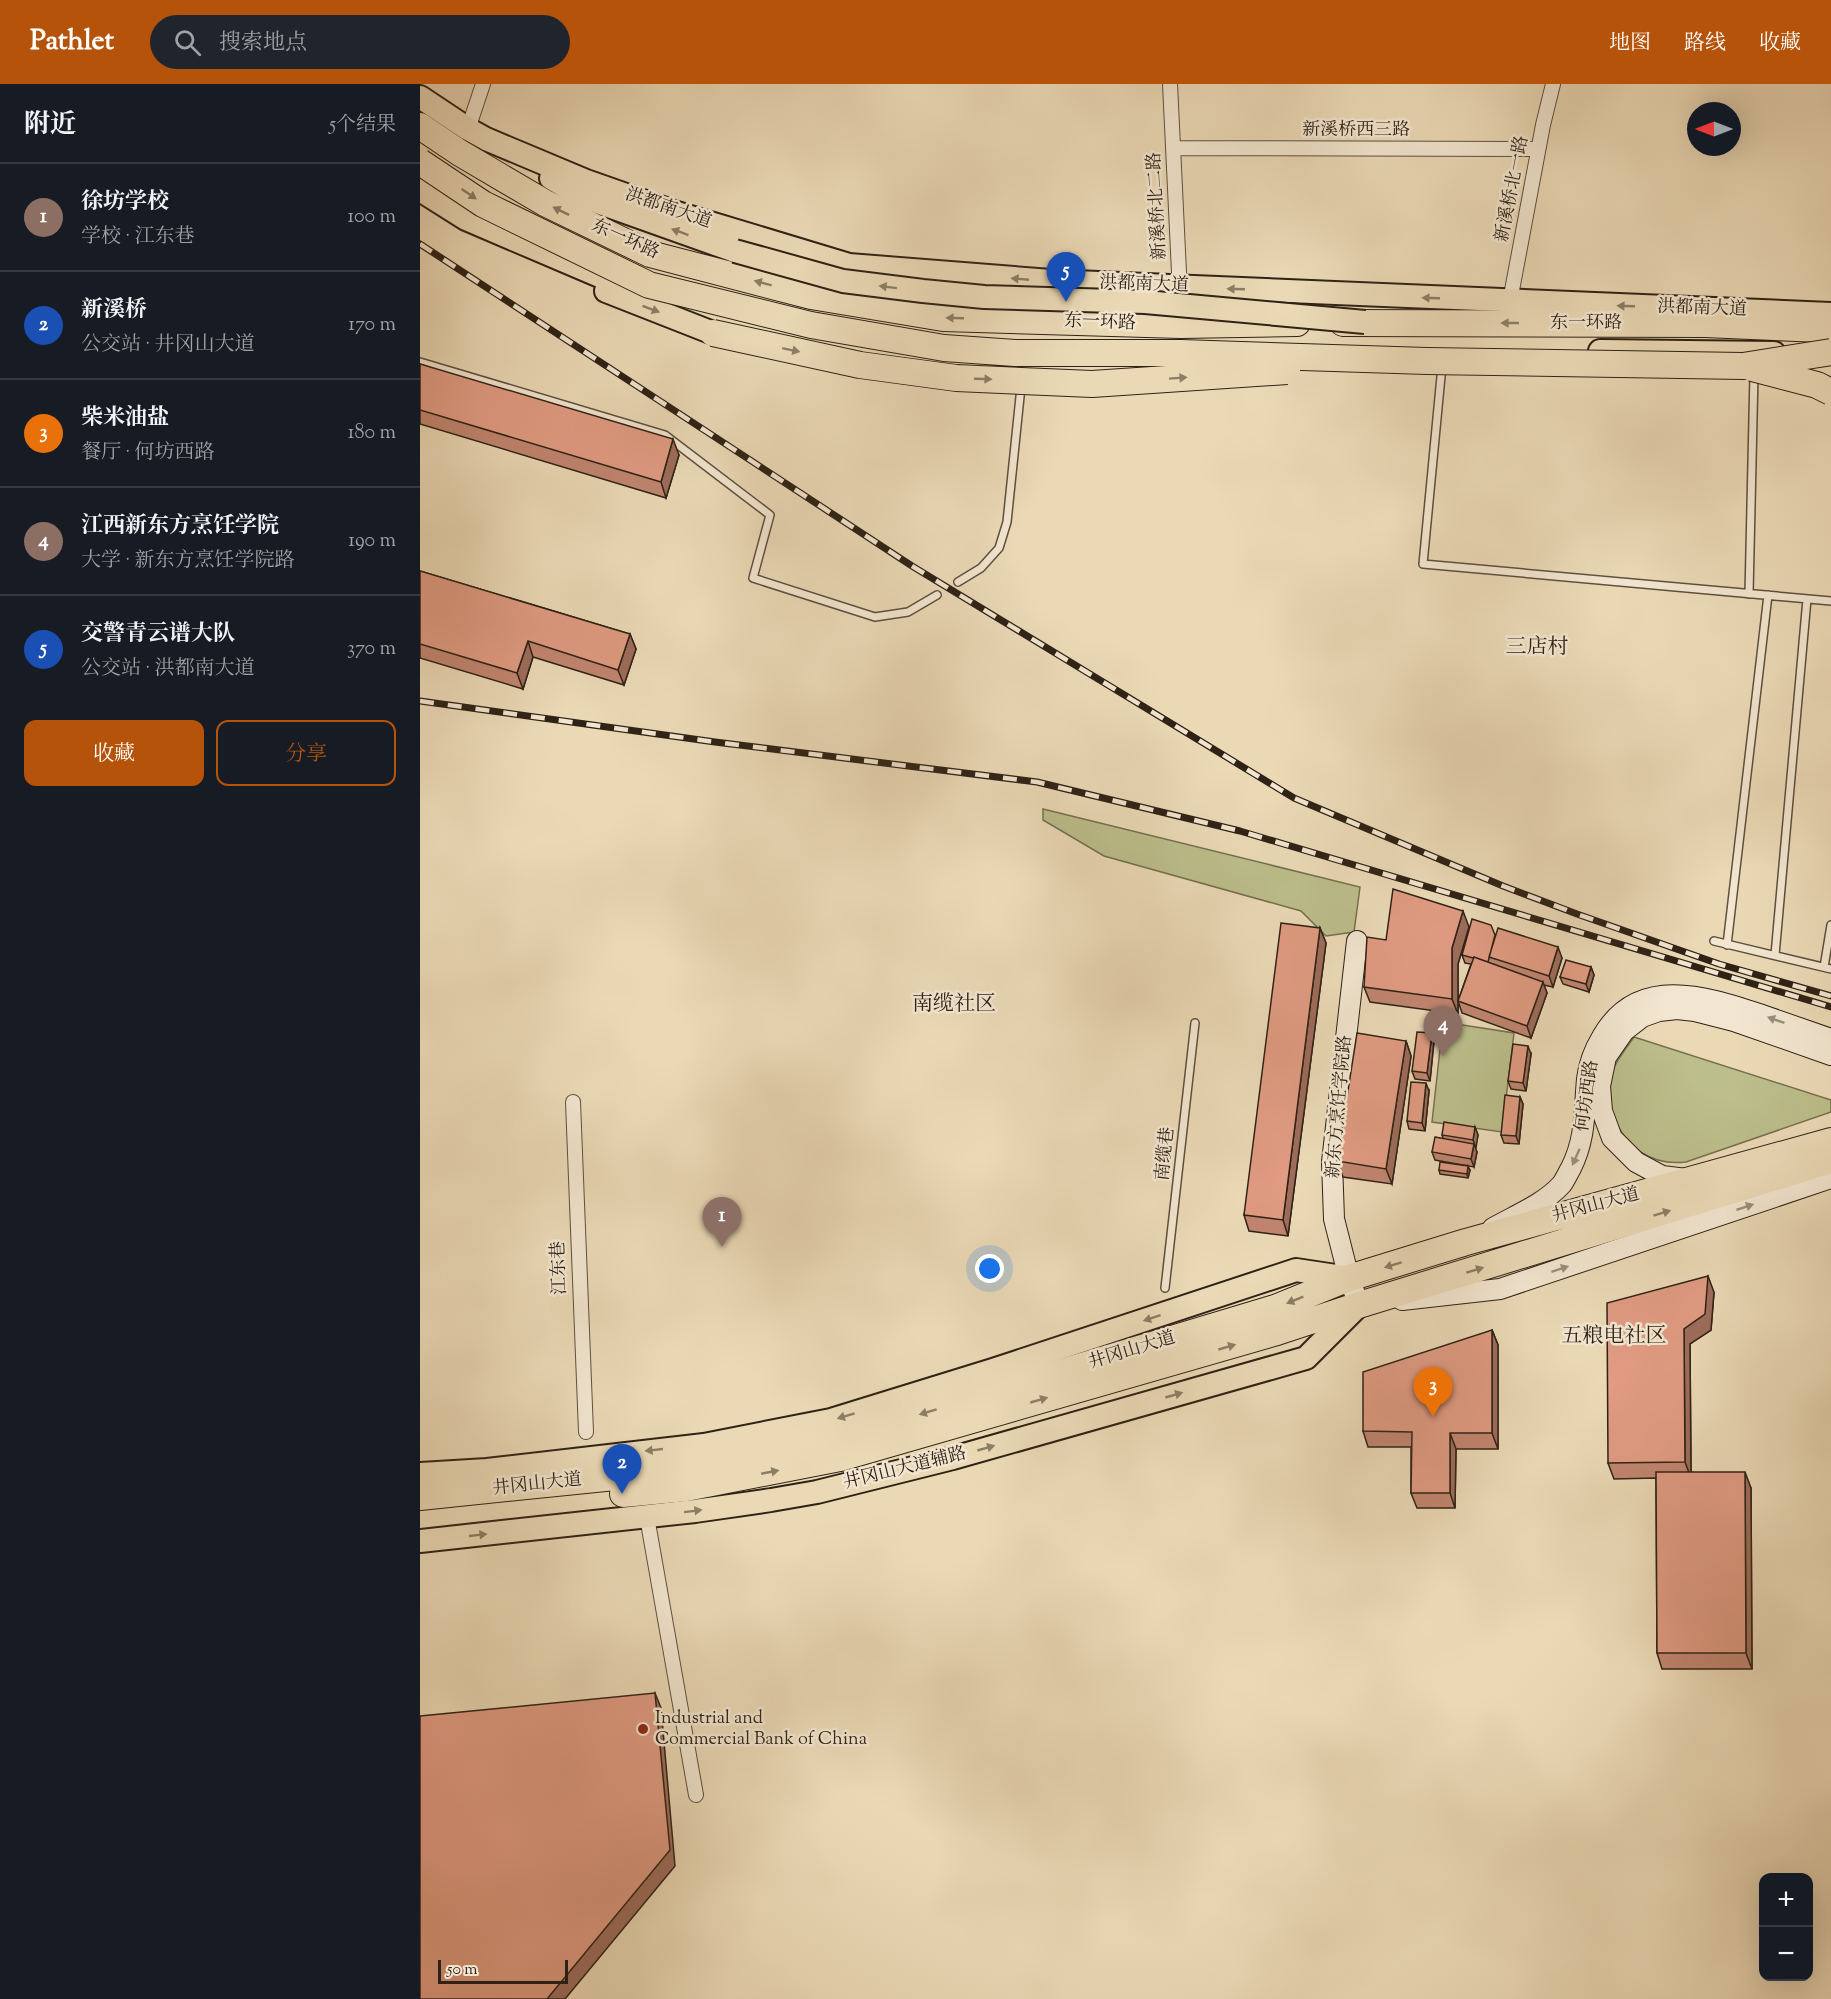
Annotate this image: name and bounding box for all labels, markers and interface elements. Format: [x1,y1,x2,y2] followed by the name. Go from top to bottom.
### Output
[150,15,570,69] search box
[30,22,114,62] text: Pathlet
[171,26,204,59] icon: search
[219,28,307,60] text: 搜索地点
[1609,29,1651,59] text: 地图
[1684,29,1726,59] text: 路线
[1759,29,1801,59] text: 收藏
[1687,102,1741,156] north arrow
[24,107,76,144] text: 附近
[329,111,396,140] text: 5个结果
[1302,118,1410,144] street label: 新溪桥西三路
[1490,134,1536,244] street label: 新溪桥北一路
[1142,151,1174,261] street label: 新溪桥北二路
[621,182,715,236] street label: 洪都南大道
[81,187,169,219] text: 徐坊学校
[460,188,476,200] one-way arrow
[40,203,47,232] text: 1
[347,203,396,232] text: 100 m
[552,206,570,216] one-way arrow
[587,213,663,267] street label: 东一环路
[81,223,195,252] text: 学校 · 江东巷
[671,226,689,236] one-way arrow
[1046,252,1086,302] pin: 5
[1099,270,1189,300] street label: 洪都南大道
[1011,274,1030,284] one-way arrow
[754,278,772,288] one-way arrow
[879,282,898,292] one-way arrow
[1227,285,1246,294] one-way arrow
[1421,293,1440,302] one-way arrow
[1657,294,1747,324] street label: 洪都南大道
[81,295,147,327] text: 新溪桥
[1616,301,1635,310] one-way arrow
[642,305,660,314] one-way arrow
[1064,309,1136,337] street label: 东一环路
[39,311,48,340] text: 2
[348,311,396,340] text: 170 m
[1550,311,1622,337] street label: 东一环路
[945,314,964,323] one-way arrow
[1501,318,1520,328] one-way arrow
[81,331,255,360] text: 公交站 · 井冈山大道
[781,346,800,355] one-way arrow
[1168,373,1187,383] one-way arrow
[973,375,992,384] one-way arrow
[81,403,169,435] text: 柴米油盐
[39,419,48,448] text: 3
[348,419,396,448] text: 180 m
[81,439,215,468] text: 餐厅 · 何坊西路
[81,511,279,543] text: 江西新东方烹饪学院
[38,527,49,556] text: 4
[348,527,396,556] text: 190 m
[81,547,295,576] text: 大学 · 新东方烹饪学院路
[81,619,235,651] text: 交警青云谱大队
[1506,633,1569,663] district label: 三店村
[40,635,47,664] text: 5
[347,635,396,664] text: 370 m
[81,655,255,684] text: 公交站 · 洪都南大道
[24,720,204,786] button: 收藏
[216,720,396,786] button: 分享
[912,990,996,1020] district label: 南缆社区
[1424,1006,1462,1056] pin: 4
[1767,1015,1785,1025] one-way arrow
[1321,1034,1359,1180] street label: 新东方烹饪学院路
[1570,1059,1606,1133] street label: 何坊西路
[1150,1126,1182,1182] street label: 南缆巷
[1571,1148,1581,1166] one-way arrow
[1549,1182,1643,1230] street label: 井冈山大道
[702,1198,742,1247] pin: 1
[1736,1202,1754,1211] one-way arrow
[1653,1208,1671,1217] one-way arrow
[546,1241,574,1295] street label: 江东巷
[975,1254,1004,1283] your location
[1384,1261,1402,1270] one-way arrow
[1551,1263,1569,1273] one-way arrow
[1466,1265,1484,1274] one-way arrow
[1286,1296,1304,1305] one-way arrow
[1143,1314,1161,1323] one-way arrow
[1562,1322,1667,1352] district label: 五粮电社区
[1085,1325,1179,1377] street label: 井冈山大道
[1218,1342,1236,1351] one-way arrow
[1414,1368,1452,1417] pin: 3
[1164,1390,1183,1400] one-way arrow
[1030,1395,1048,1404] one-way arrow
[919,1408,937,1417] one-way arrow
[837,1411,855,1421] one-way arrow
[841,1441,969,1497] street label: 井冈山大道辅路
[977,1443,995,1452] one-way arrow
[602,1444,642,1494] pin: 2
[645,1445,664,1455] one-way arrow
[491,1467,583,1503] street label: 井冈山大道
[760,1467,779,1476] one-way arrow
[683,1507,702,1516] one-way arrow
[469,1530,488,1540] one-way arrow
[655,1706,867,1753] place label: Industrial and Commercial Bank of China
[636,1722,650,1736] marker: Industrial and Commercial Bank of China
[1759,1873,1813,1981] map controls
[1759,1873,1813,1927] button: +
[1759,1927,1813,1981] button: −
[438,1957,568,1984] scale bar
[447,1959,478,1982] text: 50 m

